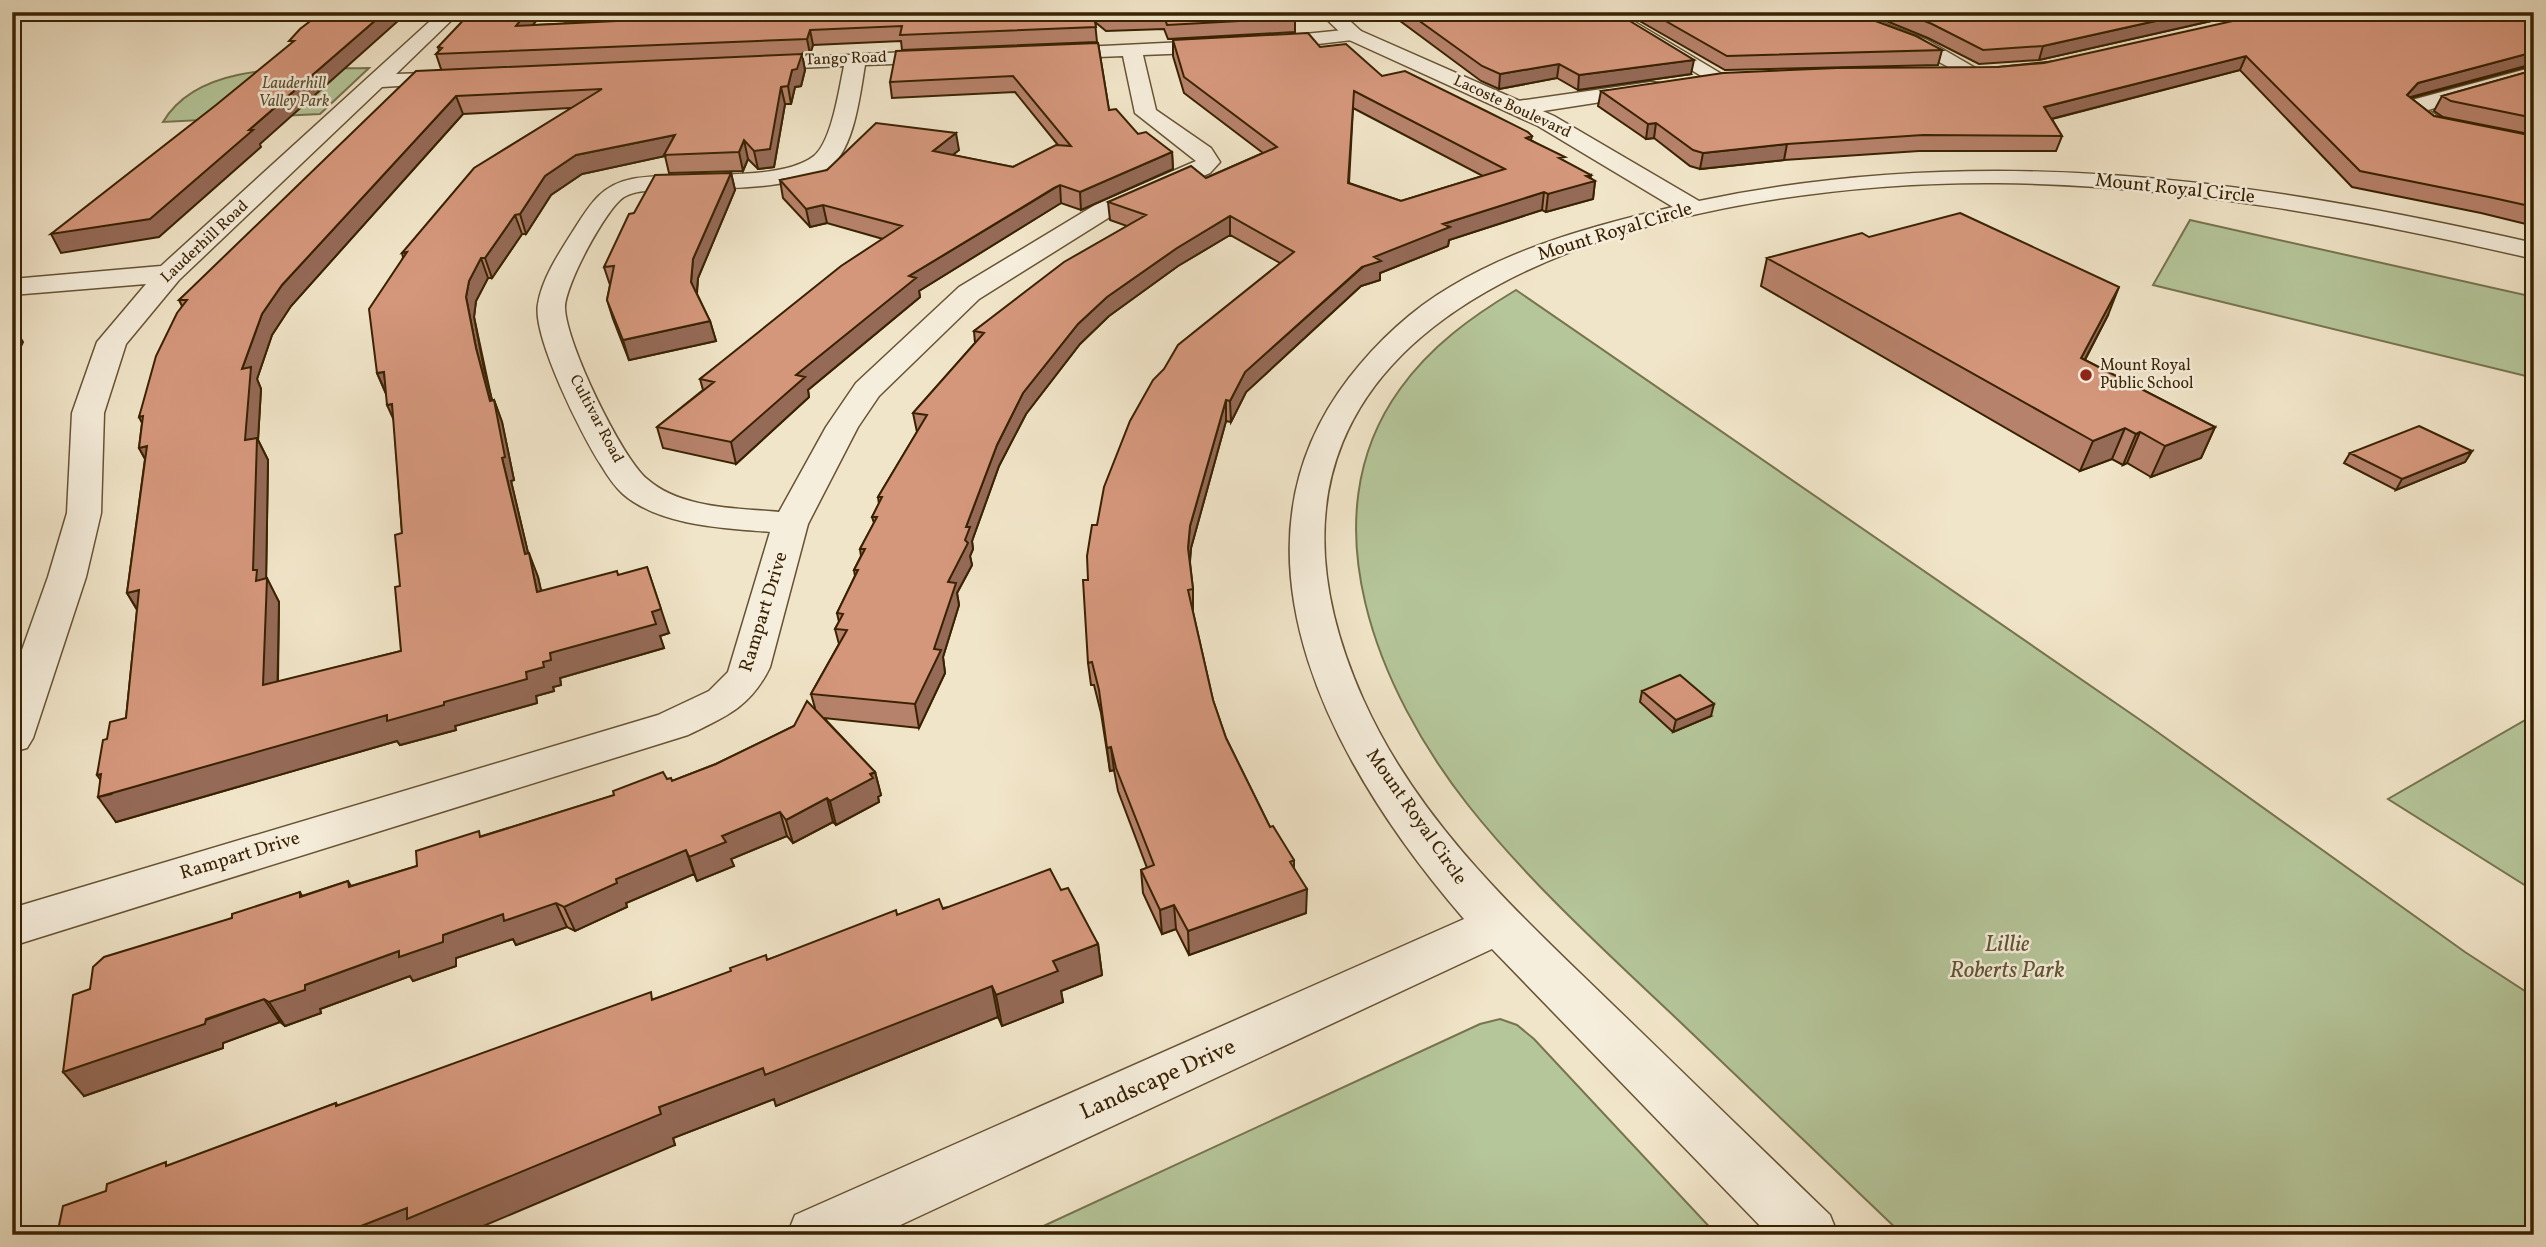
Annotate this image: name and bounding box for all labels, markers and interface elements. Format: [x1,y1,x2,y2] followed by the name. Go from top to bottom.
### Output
[805,47,887,71] street label: Tango Road
[1450,70,1574,144] street label: Lacoste Boulevard
[259,73,330,113] park label: Lauderhill Valley Park
[2094,168,2256,210] street label: Mount Royal Circle
[156,196,254,288] street label: Lauderhill Road
[1534,196,1696,268] street label: Mount Royal Circle
[2100,355,2194,395] place label: Mount Royal Public School
[2078,367,2094,383] marker: Mount Royal Public School
[563,371,629,467] street label: Cultivar Road
[733,549,795,675] street label: Rampart Drive
[1359,744,1473,890] street label: Mount Royal Circle
[177,825,303,887] street label: Rampart Drive
[1949,929,2065,987] park label: Lillie Roberts Park
[1075,1031,1241,1129] street label: Landscape Drive

